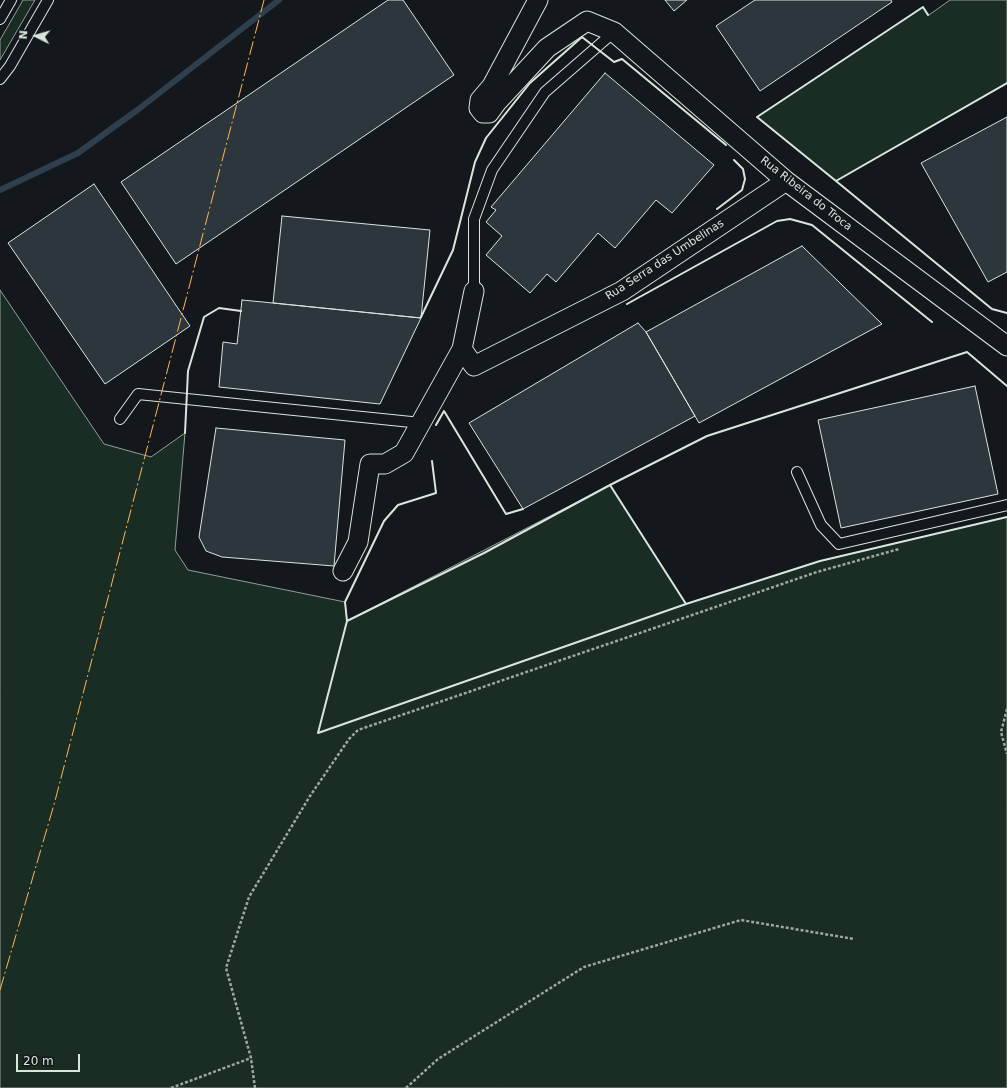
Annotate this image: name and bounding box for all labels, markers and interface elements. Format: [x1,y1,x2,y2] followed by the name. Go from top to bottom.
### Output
[16,16,56,56] north arrow
[17,30,30,40] text: N
[758,154,854,234] street label: Rua Ribeira do Troca
[603,217,727,303] street label: Rua Serra das Umbelinas
[18,1046,82,1072] scale bar
[23,1054,54,1068] text: 20 m

